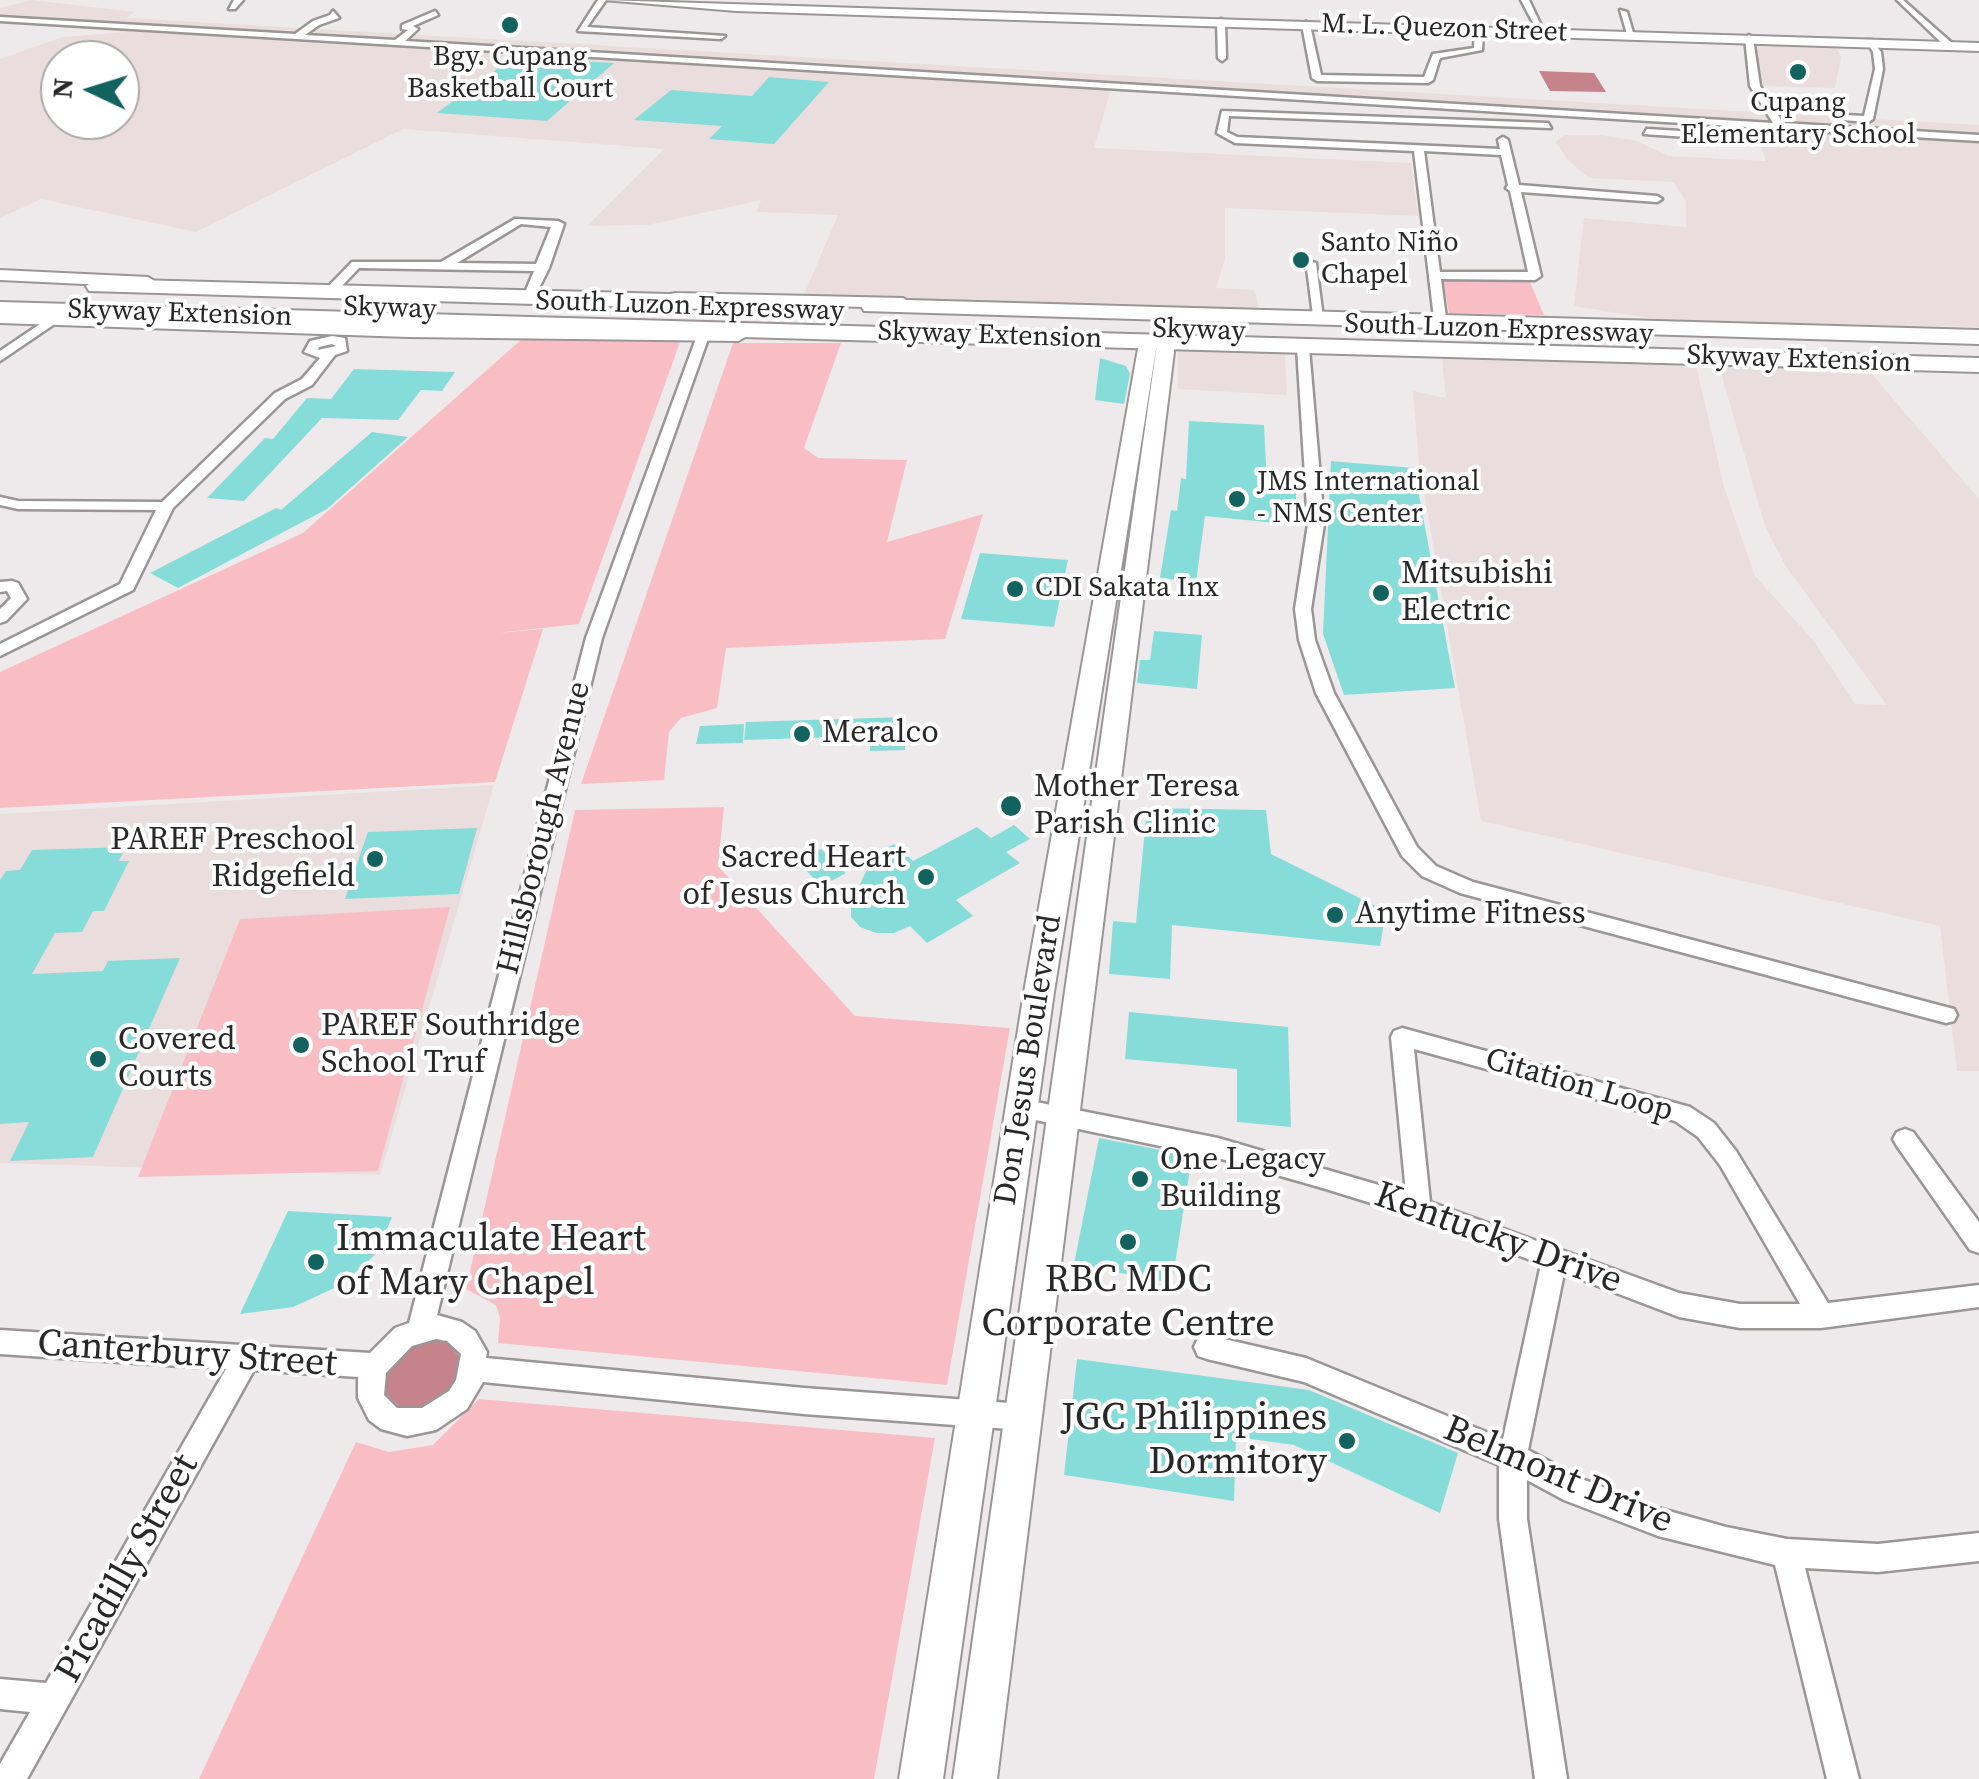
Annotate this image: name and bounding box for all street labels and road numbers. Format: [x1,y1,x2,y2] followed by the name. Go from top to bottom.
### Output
[1321,8,1567,50] street label: M. L. Quezon Street
[535,285,845,329] street label: South Luzon Expressway
[343,291,437,327] street label: Skyway
[67,293,293,335] street label: Skyway Extension
[1344,308,1654,352] street label: South Luzon Expressway
[1152,313,1246,349] street label: Skyway
[877,315,1103,357] street label: Skyway Extension
[1686,339,1912,381] street label: Skyway Extension
[490,678,600,978] street label: Hillsborough Avenue
[987,912,1071,1208] street label: Don Jesus Boulevard
[1481,1041,1677,1131] street label: Citation Loop
[1368,1173,1628,1305] street label: Kentucky Drive
[36,1322,338,1388] street label: Canterbury Street
[1436,1407,1680,1545] street label: Belmont Drive
[47,1447,209,1691] street label: Picadilly Street

